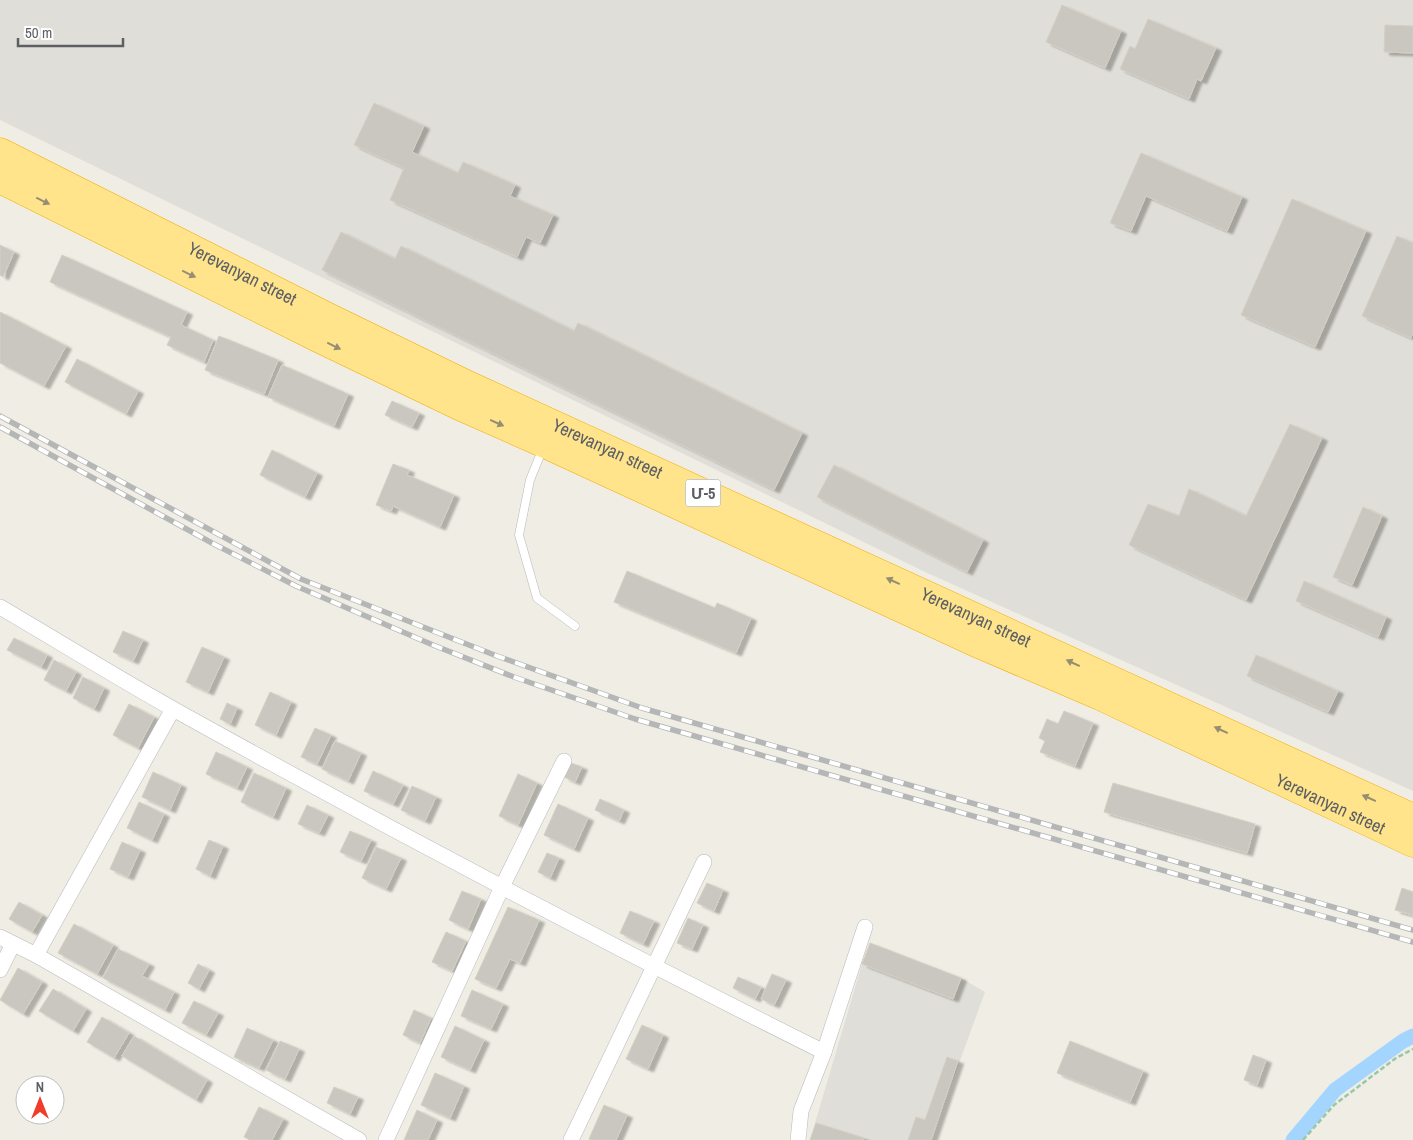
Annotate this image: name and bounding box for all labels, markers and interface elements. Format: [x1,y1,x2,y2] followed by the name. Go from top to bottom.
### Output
[18,15,122,47] scale bar
[25,22,52,43] text: 50 m
[36,198,50,206] one-way arrow
[184,235,301,311] street label: Yerevanyan street
[182,270,196,278] one-way arrow
[327,342,342,350] one-way arrow
[548,412,667,484] street label: Yerevanyan street
[490,419,504,427] one-way arrow
[686,479,720,506] road number: Մ-5
[886,576,900,584] one-way arrow
[916,581,1035,653] street label: Yerevanyan street
[1066,659,1080,667] one-way arrow
[1214,726,1228,734] one-way arrow
[1271,767,1389,840] street label: Yerevanyan street
[1362,794,1376,802] one-way arrow
[15,1075,65,1125] north arrow
[36,1078,44,1096] text: N

